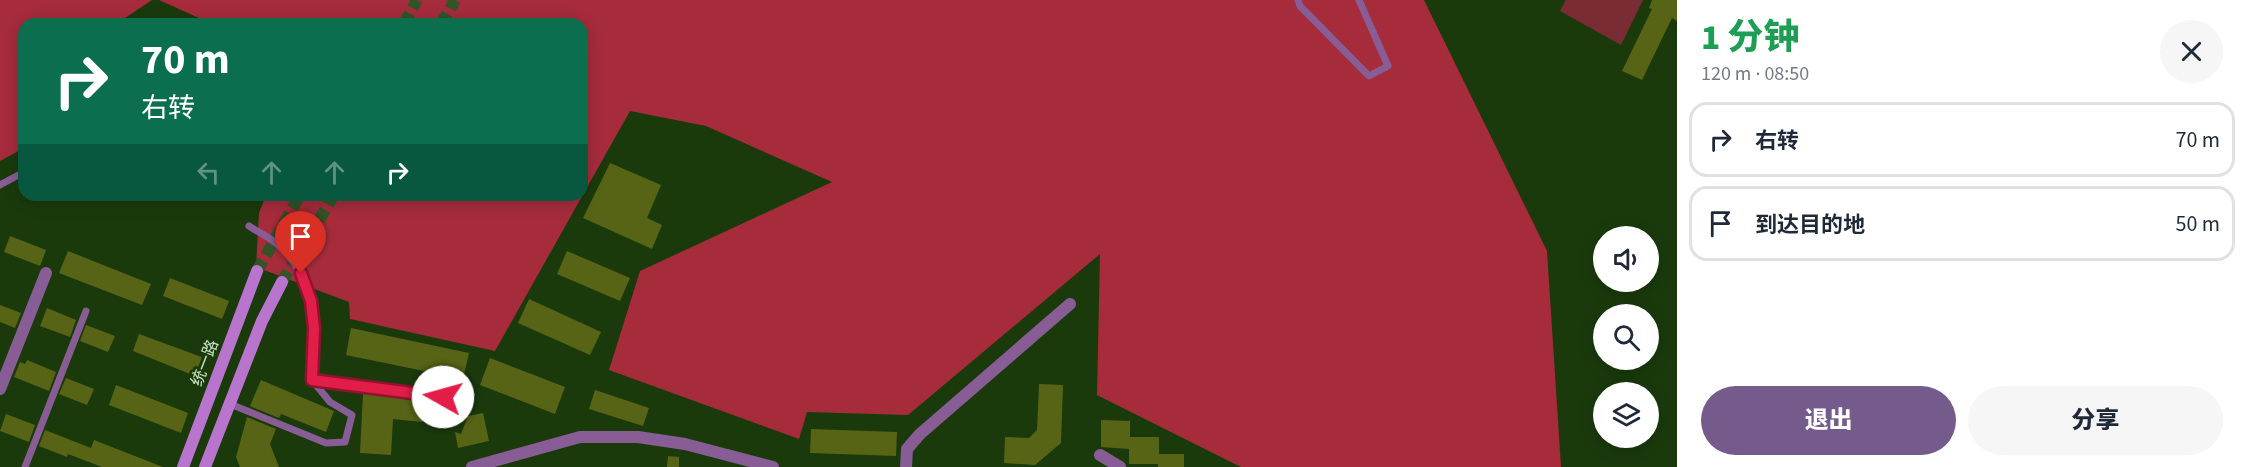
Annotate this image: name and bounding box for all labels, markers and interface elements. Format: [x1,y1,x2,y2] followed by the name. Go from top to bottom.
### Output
[1701,12,1799,63] text: 1 分钟
[2160,20,2223,83] button: close
[141,30,230,90] text: 70 m
[42,42,120,120] icon: right
[1701,60,1809,88] text: 120 m · 08:50
[141,89,195,128] text: 右转
[1704,123,1737,156] icon: right
[2175,124,2220,156] text: 70 m
[1755,125,1799,157] text: 右转
[192,156,225,189] icon: left
[255,156,288,189] icon: ahead
[318,156,351,189] icon: ahead
[381,156,414,189] icon: right
[1704,207,1737,240] icon: arrive
[2175,208,2220,240] text: 50 m
[1755,209,1865,241] text: 到达目的地
[275,211,326,273] pin
[284,220,317,253] icon: arrive
[1593,226,1659,448] map controls
[1593,226,1659,292] button: sound
[1593,304,1659,370] button: search
[186,337,224,389] street label: 统一路
[411,365,475,429] position arrow
[1593,382,1659,448] button: layers
[1701,386,1956,455] button: 退出
[1968,386,2223,455] button: 分享

